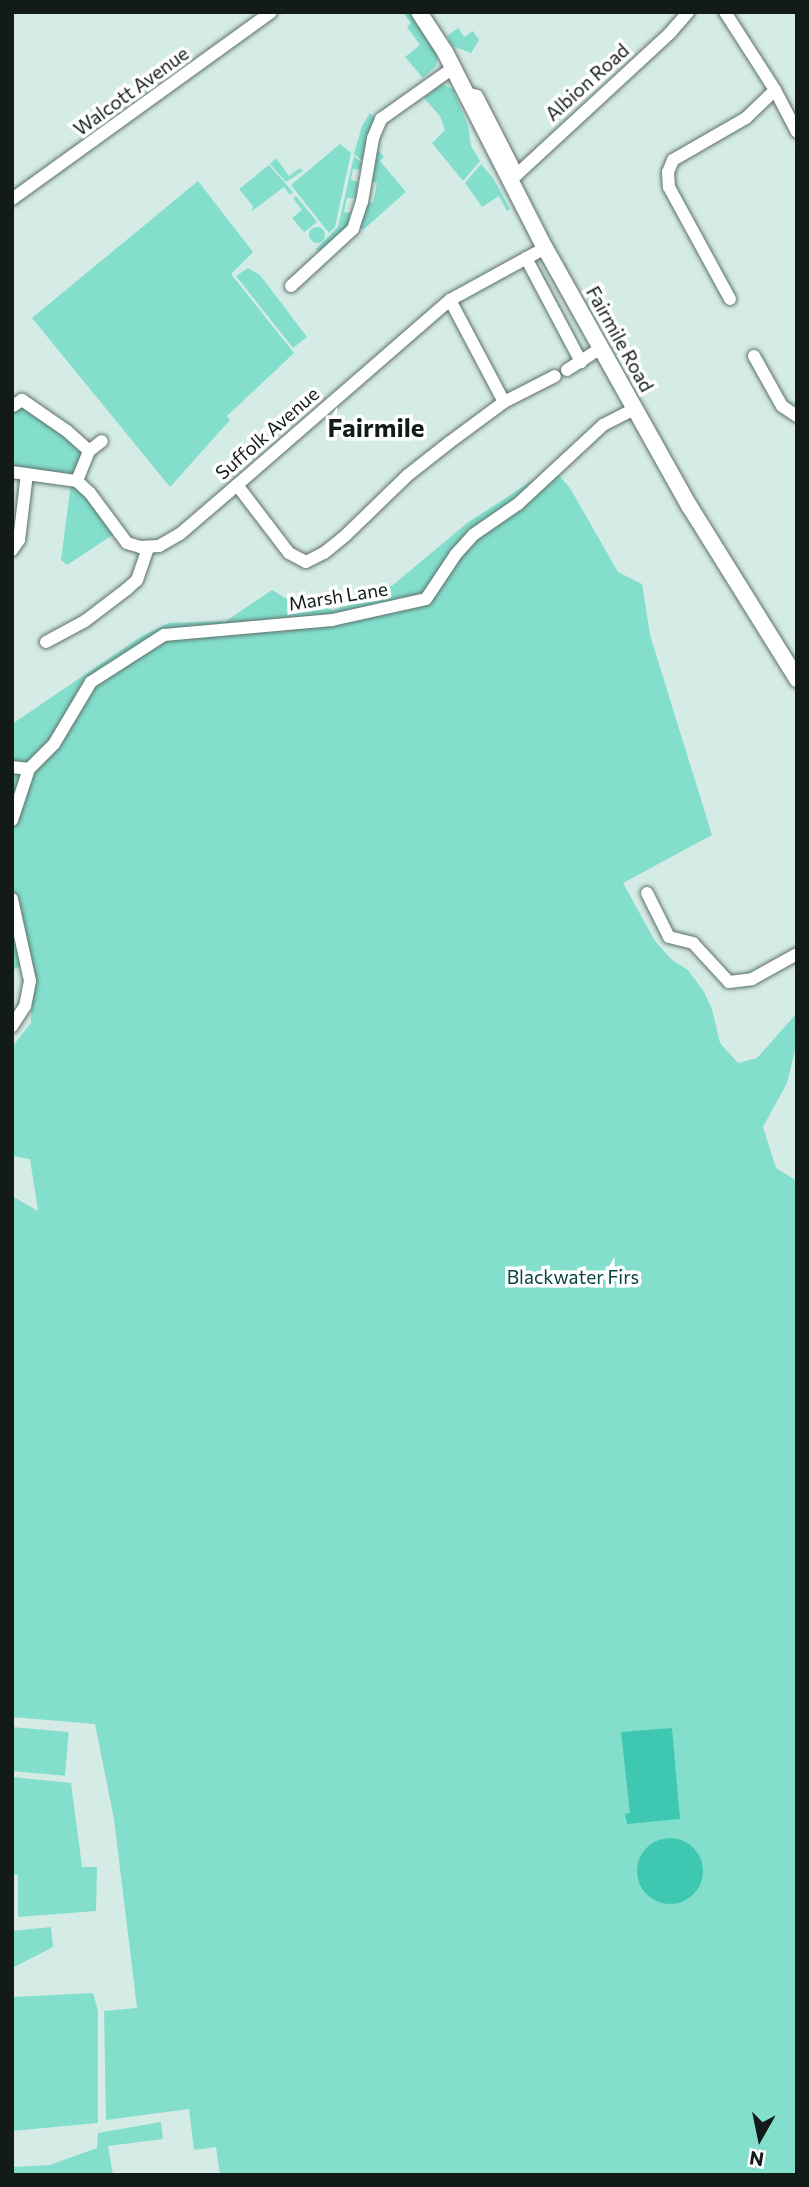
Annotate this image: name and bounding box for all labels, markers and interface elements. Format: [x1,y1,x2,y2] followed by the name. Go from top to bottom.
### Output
[541,39,633,125] street label: Albion Road
[69,42,193,140] street label: Walcott Avenue
[582,282,658,396] street label: Fairmile Road
[211,382,323,484] street label: Suffolk Avenue
[328,411,424,443] district label: Fairmile
[287,577,389,615] street label: Marsh Lane
[507,1266,639,1288] park label: Blackwater Firs
[725,2103,795,2173] north arrow
[748,2147,765,2172] text: N

